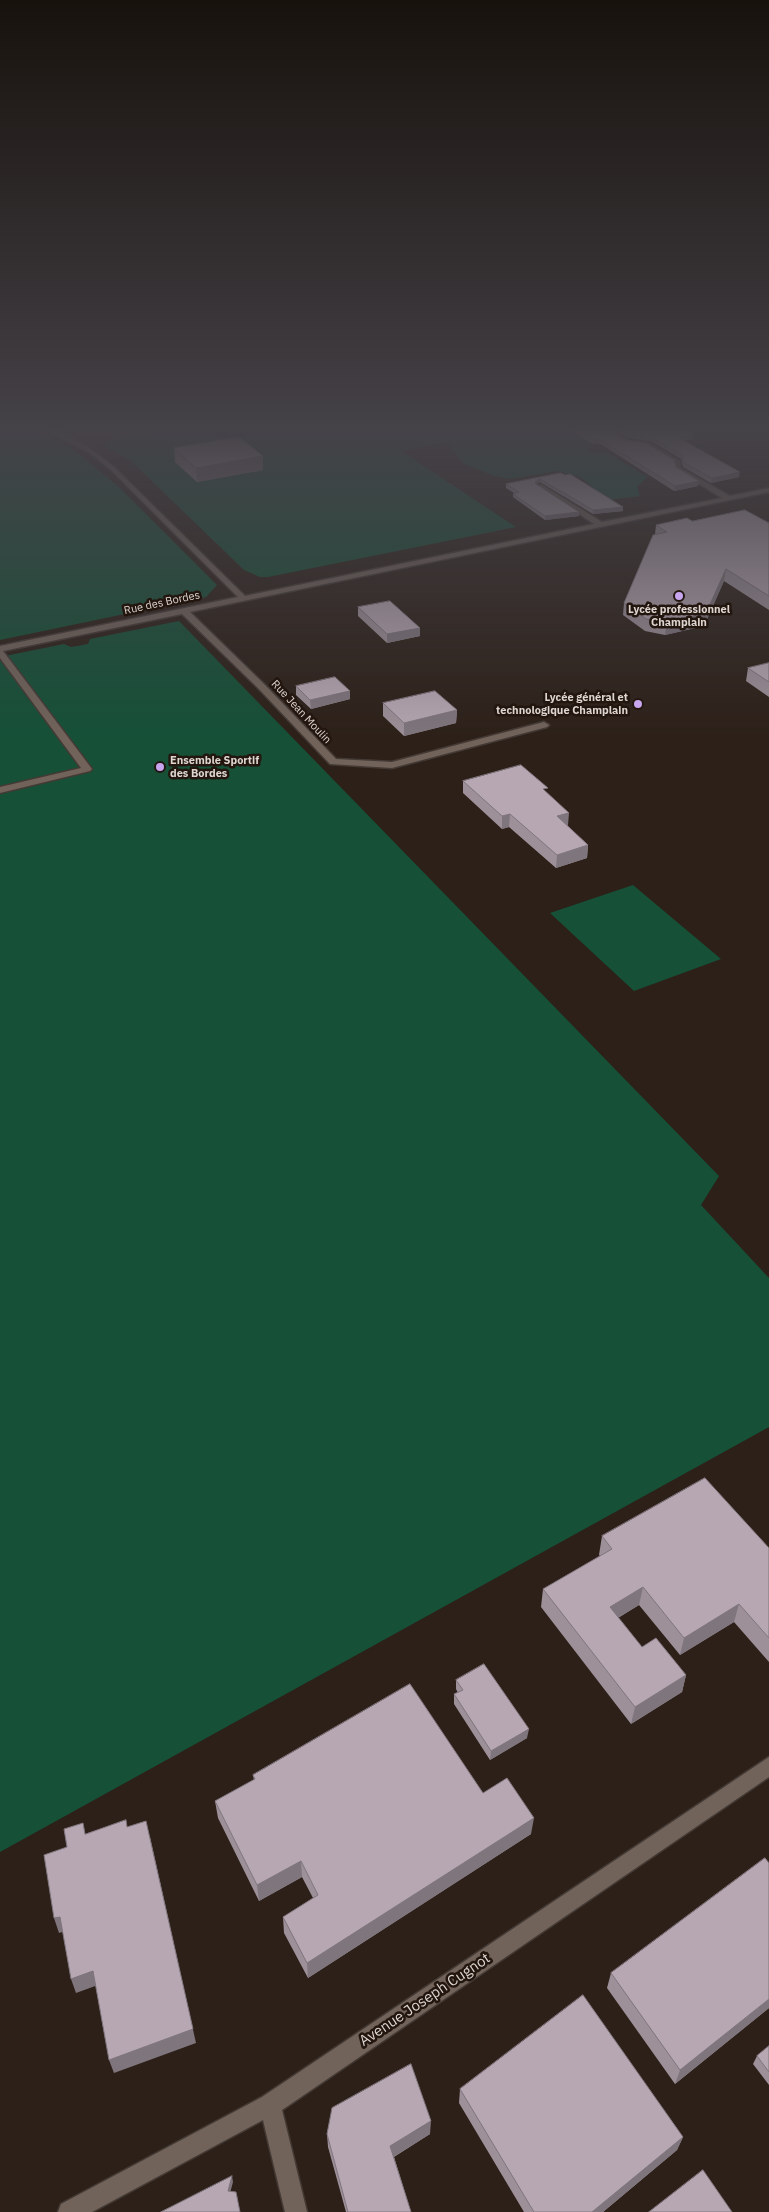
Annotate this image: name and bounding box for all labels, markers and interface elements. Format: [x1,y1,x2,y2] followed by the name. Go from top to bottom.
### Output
[123,588,201,618] street label: Rue des Bordes
[673,590,685,602] marker: Lycée professionnel Champlain
[628,603,730,629] place label: Lycée professionnel Champlain
[268,678,334,746] street label: Rue Jean Moulin
[496,691,628,717] place label: Lycée général et technologique Champlain
[632,698,644,710] marker: Lycée général et technologique Champlain
[170,754,259,780] place label: Ensemble Sportif des Bordes
[154,761,166,773] marker: Ensemble Sportif des Bordes
[356,1950,494,2050] street label: Avenue Joseph Cugnot

